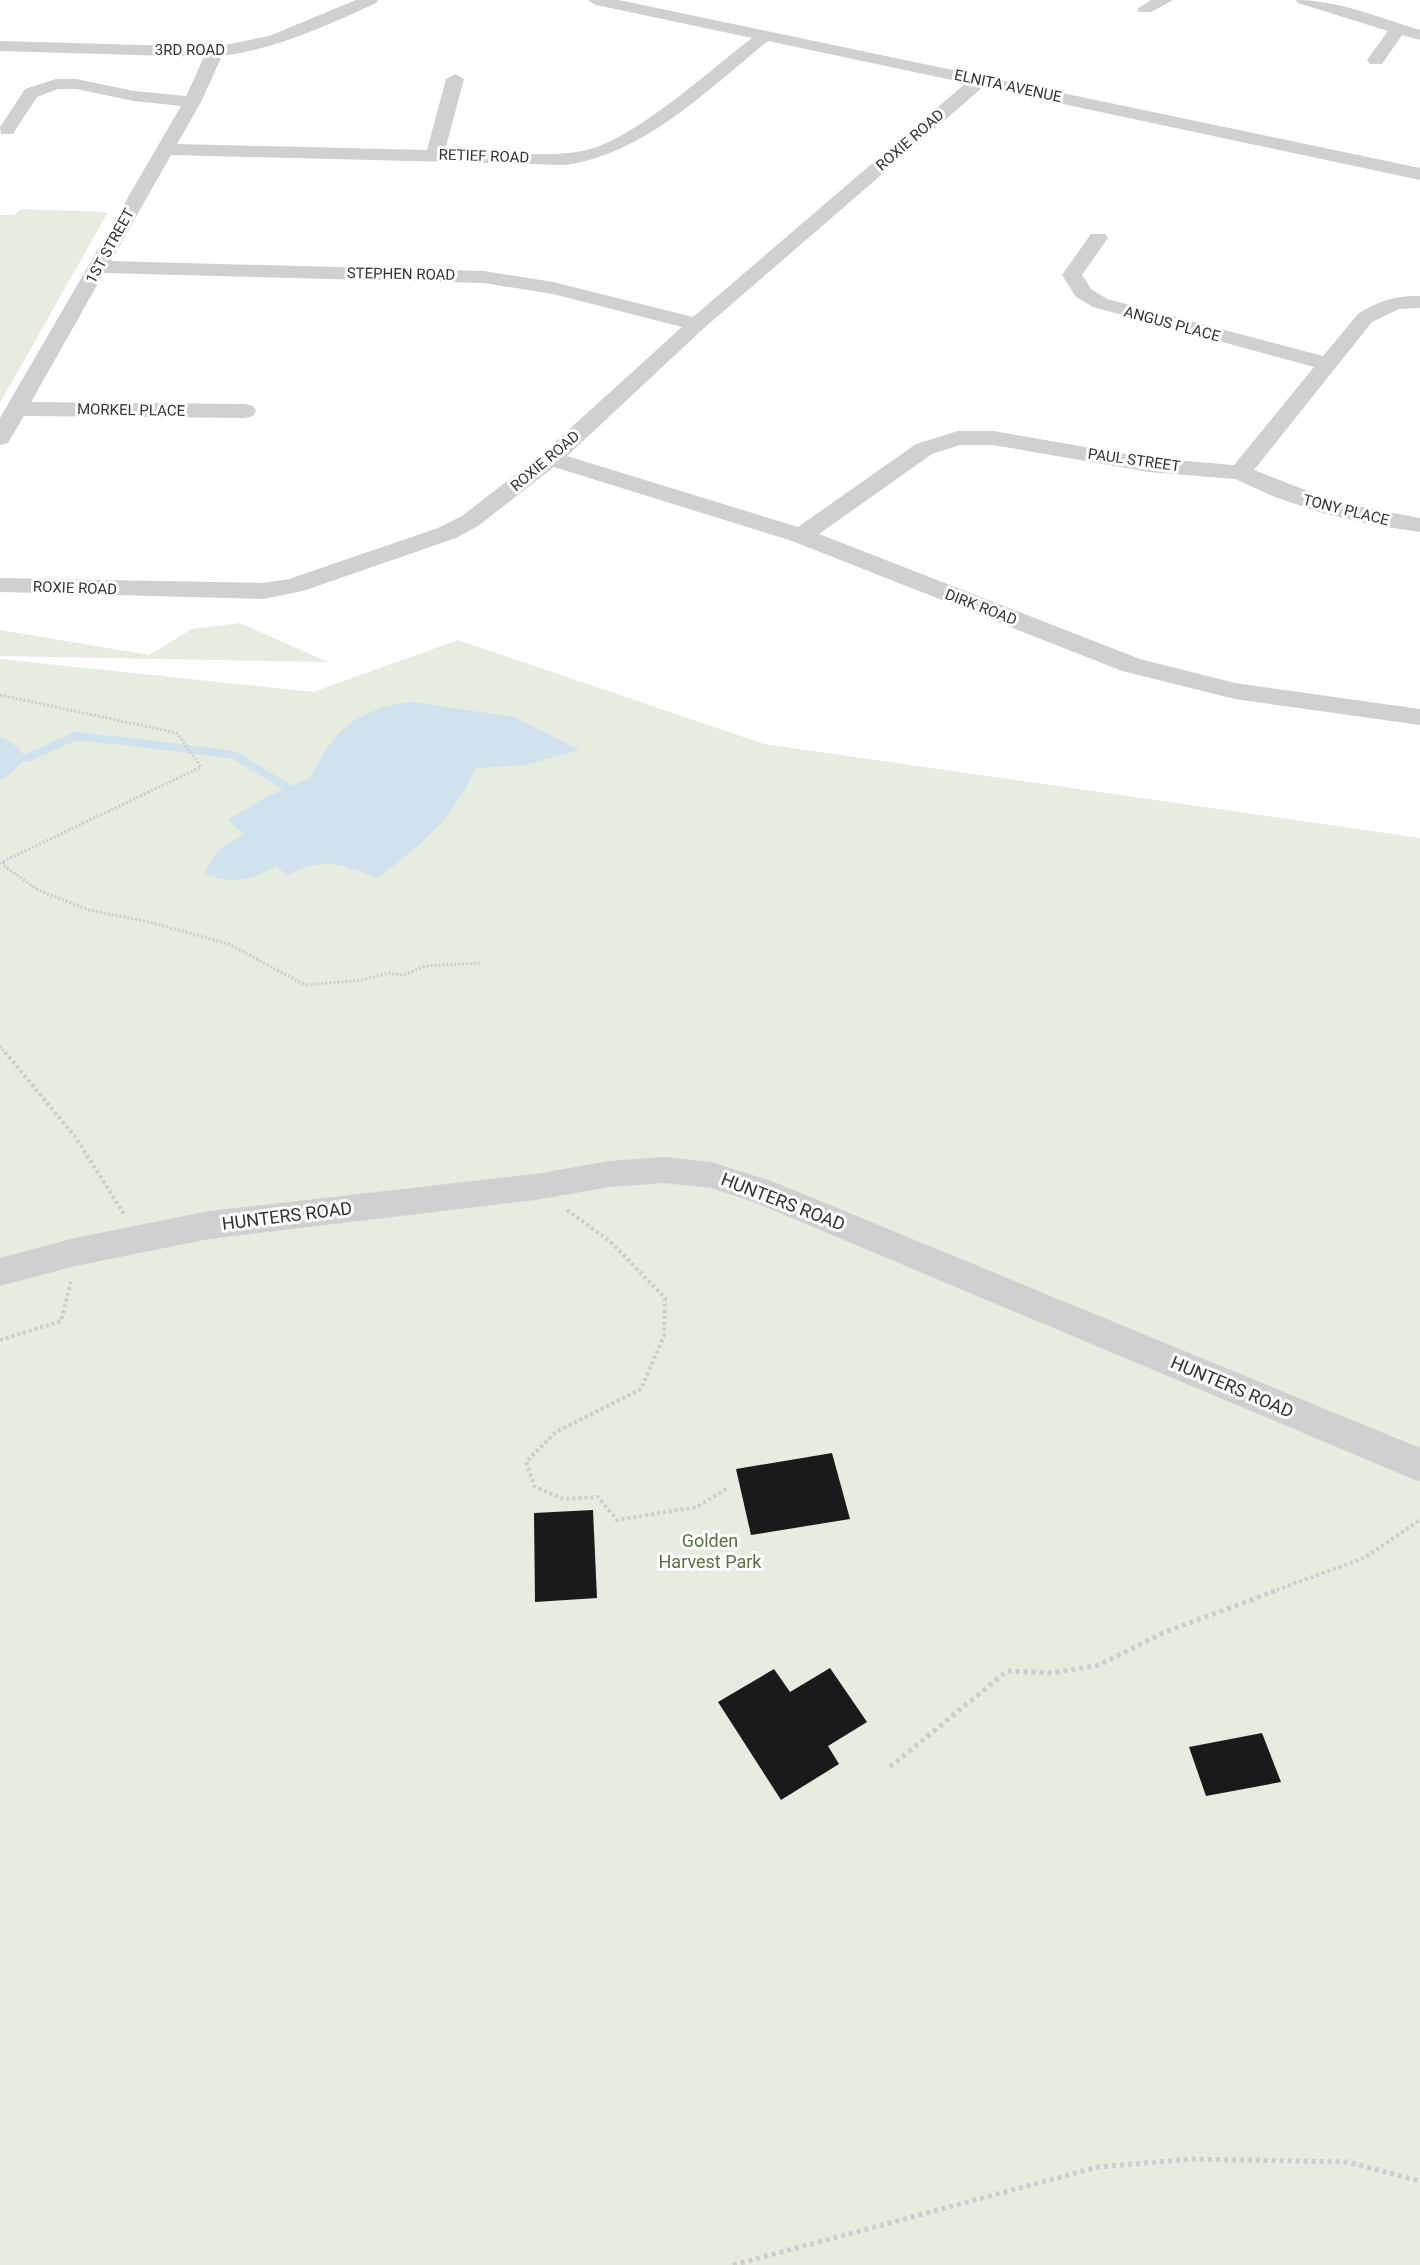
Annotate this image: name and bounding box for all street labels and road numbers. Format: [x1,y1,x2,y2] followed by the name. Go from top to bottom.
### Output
[155,41,225,59] street label: 3RD ROAD
[953,66,1064,106] street label: ELNITA AVENUE
[872,106,948,174] street label: ROXIE ROAD
[438,145,530,167] street label: RETIEF ROAD
[82,205,138,287] street label: 1ST STREET
[347,264,455,284] street label: STEPHEN ROAD
[1122,303,1222,346] street label: ANGUS PLACE
[77,400,186,420] street label: MORKEL PLACE
[507,427,583,495] street label: ROXIE ROAD
[1087,445,1181,475] street label: PAUL STREET
[1301,491,1391,529] street label: TONY PLACE
[33,578,117,598] street label: ROXIE ROAD
[943,585,1019,629] street label: DIRK ROAD
[718,1168,848,1235] street label: HUNTERS ROAD
[221,1197,353,1234] street label: HUNTERS ROAD
[1168,1351,1297,1422] street label: HUNTERS ROAD

